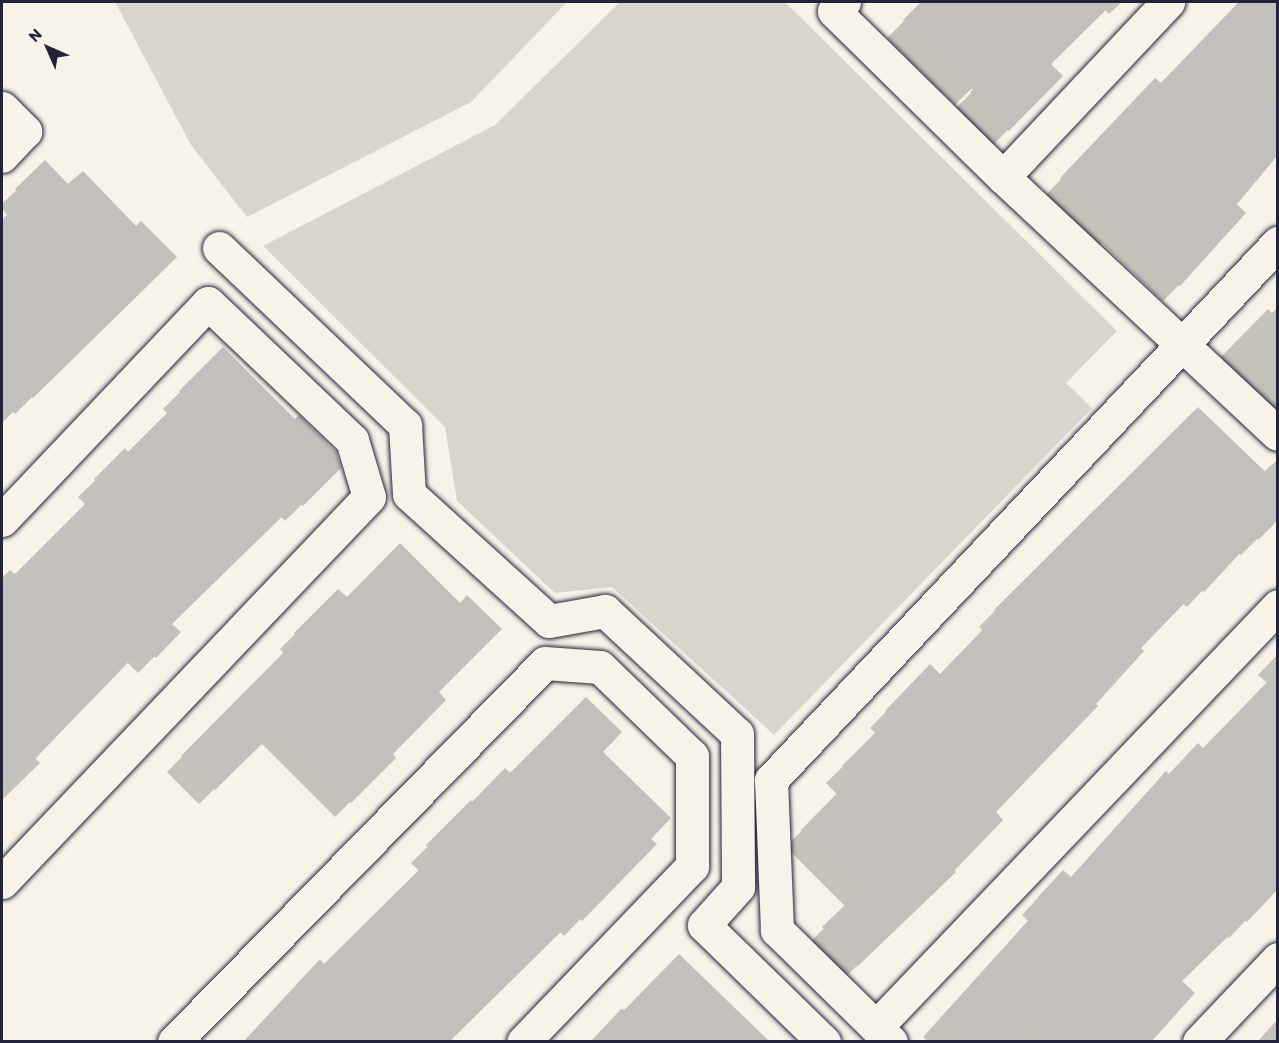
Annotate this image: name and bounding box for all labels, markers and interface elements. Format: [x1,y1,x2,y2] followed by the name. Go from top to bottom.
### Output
[18,18,78,78] north arrow
[24,24,45,45] text: N

